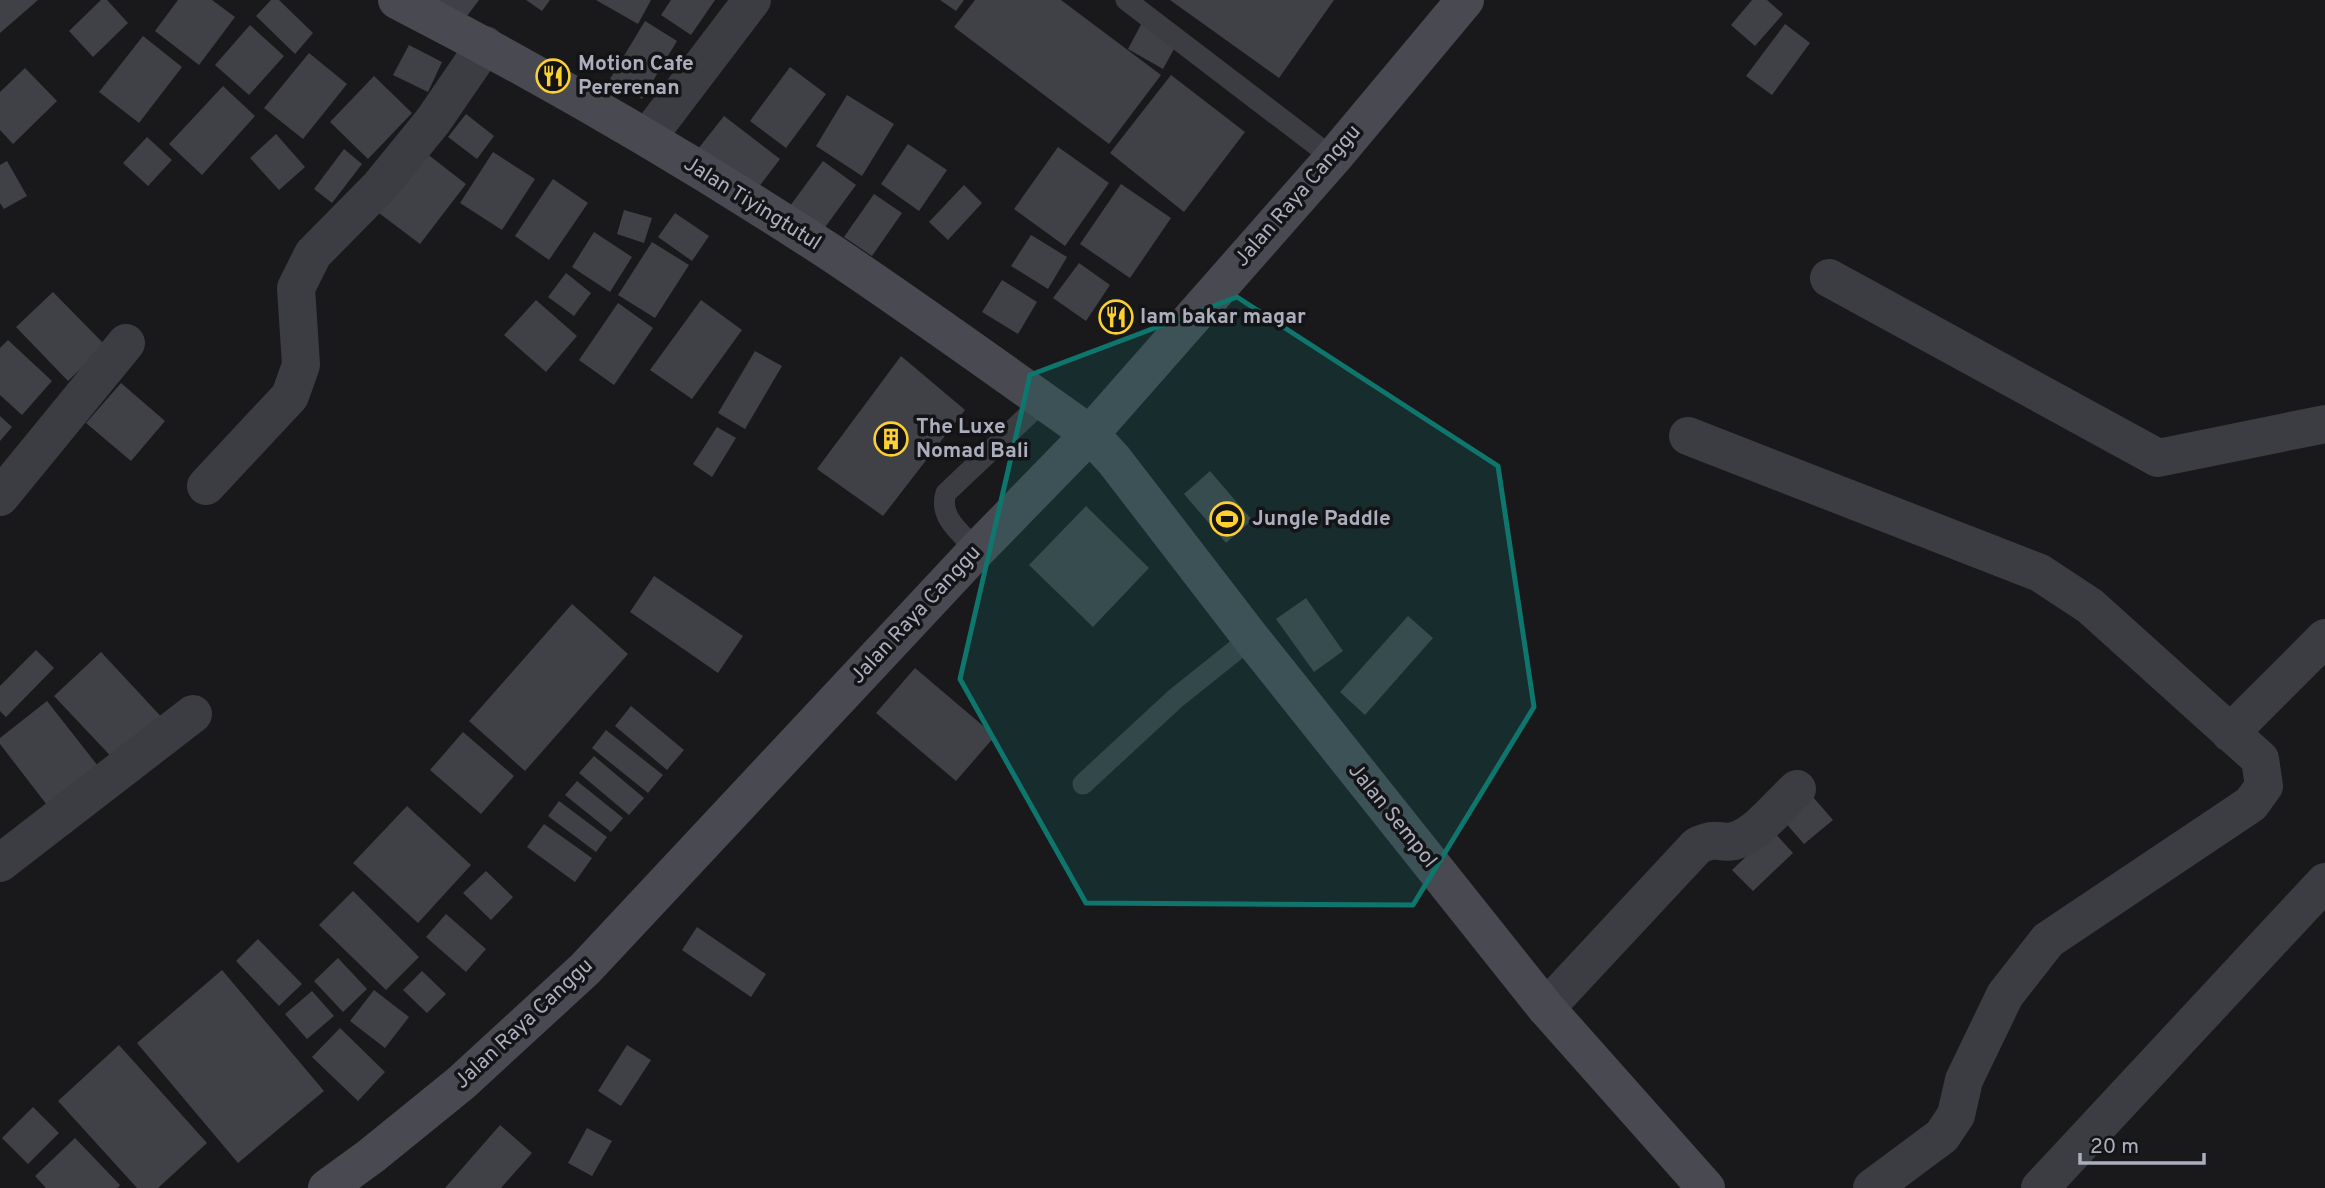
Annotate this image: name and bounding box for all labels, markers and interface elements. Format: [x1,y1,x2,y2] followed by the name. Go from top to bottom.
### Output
[578,51,694,102] place label: Motion Cafe Pererenan
[534,57,572,95] restaurant icon: Motion Cafe Pererenan
[1229,119,1367,273] street label: Jalan Raya Canggu
[678,151,826,257] street label: Jalan Tiyingtutul
[1097,298,1135,336] restaurant icon: Iam bakar magar
[1140,304,1306,331] place label: Iam bakar magar
[916,414,1029,465] place label: The Luxe Nomad Bali
[872,420,910,458] building icon: The Luxe Nomad Bali
[1208,500,1246,538] sports icon: Jungle Paddle
[1252,506,1391,533] place label: Jungle Paddle
[845,540,987,690] street label: Jalan Raya Canggu
[1341,758,1443,874] street label: Jalan Sempol
[449,953,599,1095] street label: Jalan Raya Canggu
[2080,1122,2204,1166] scale bar
[2090,1134,2139,1161] text: 20 m

